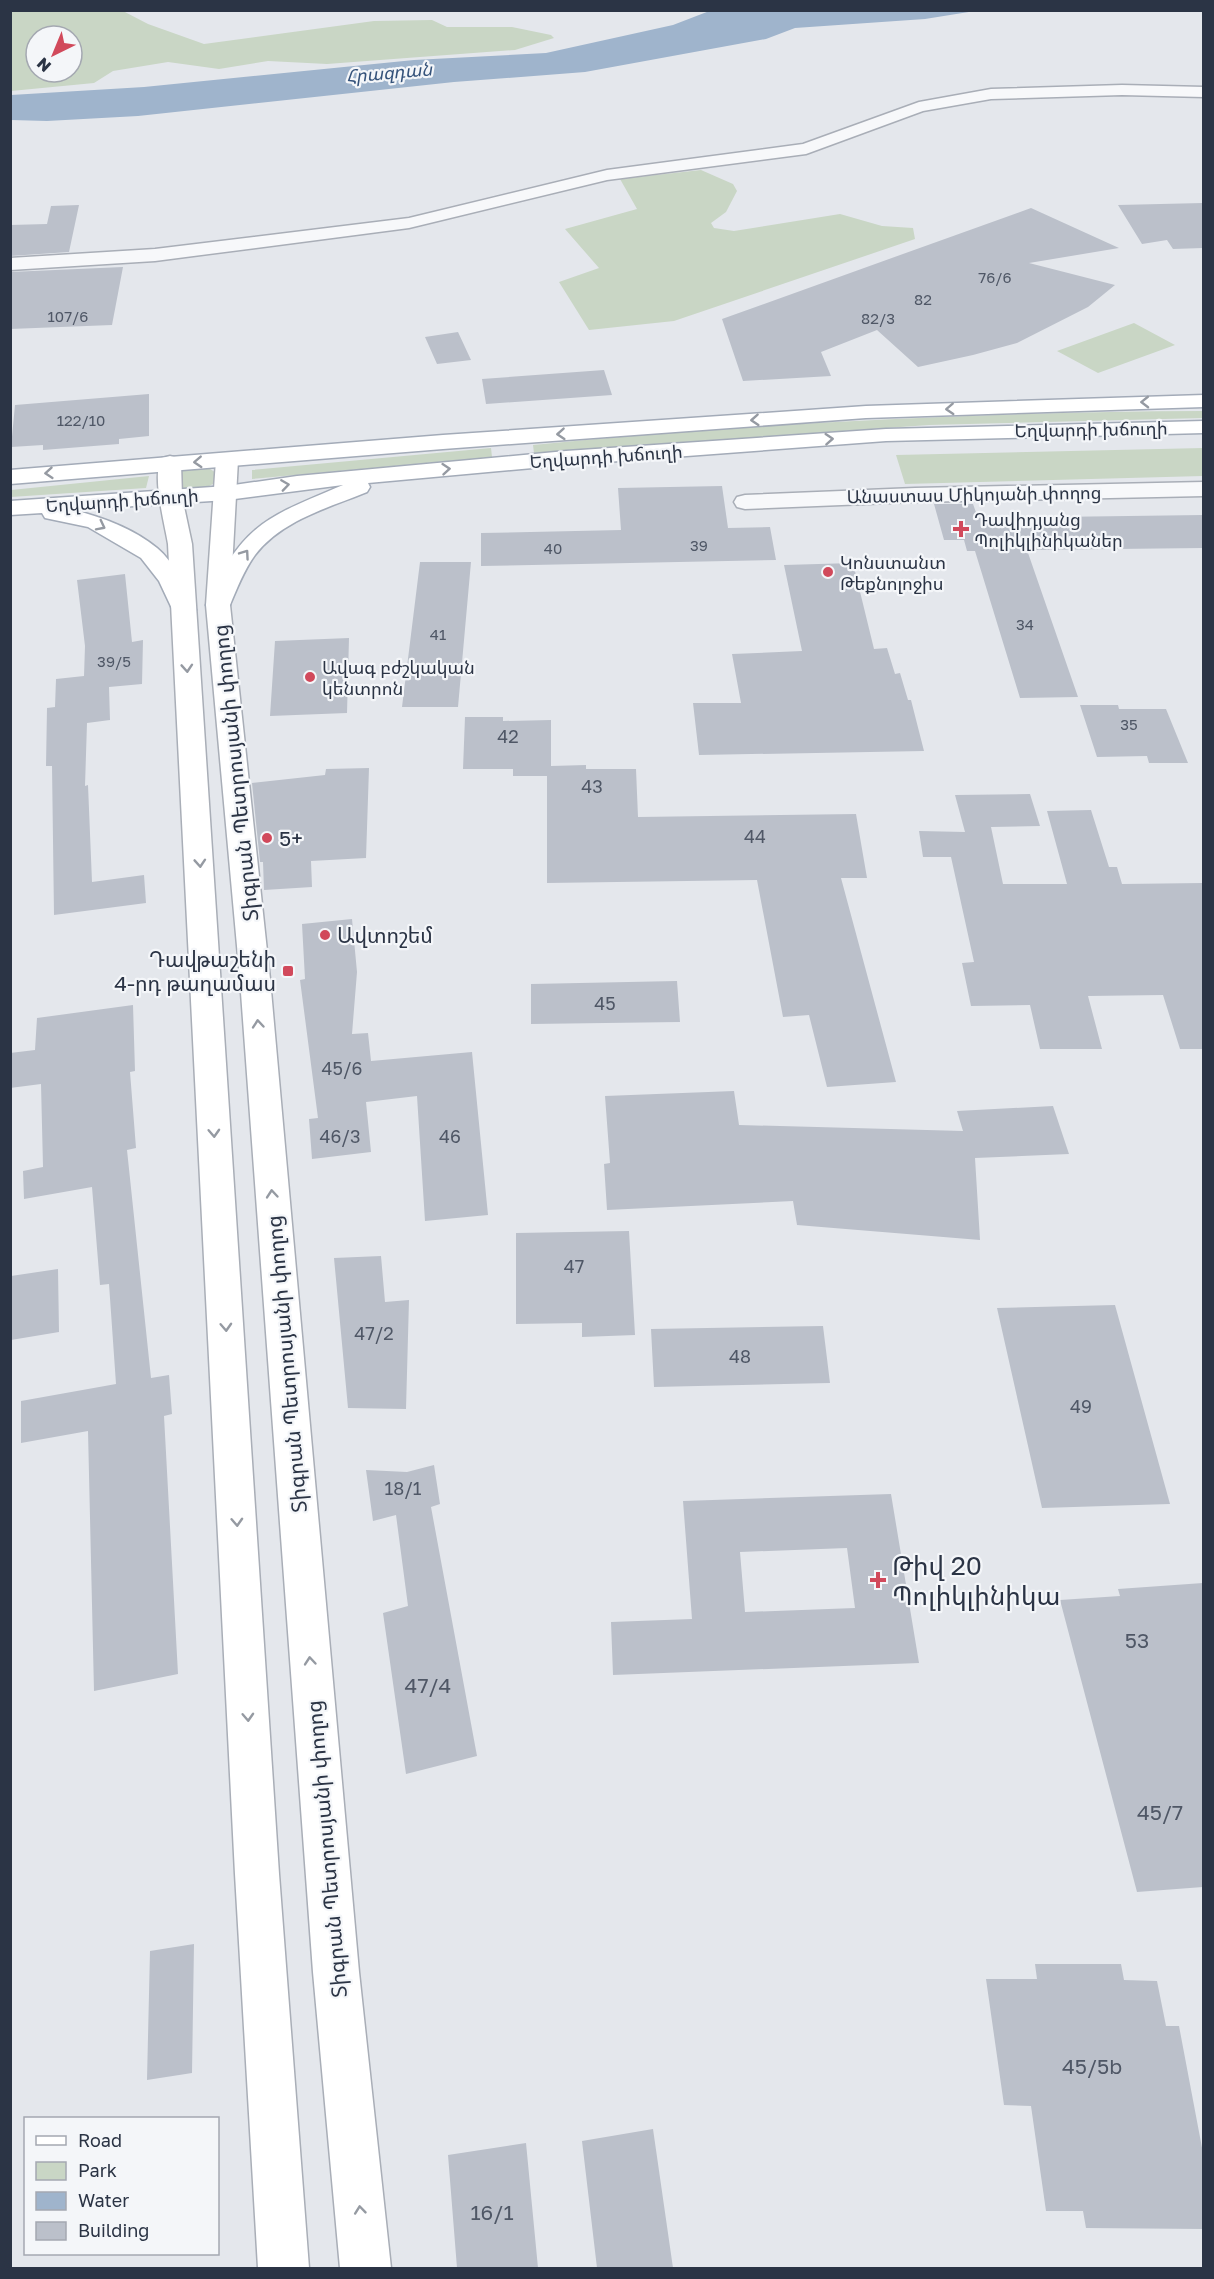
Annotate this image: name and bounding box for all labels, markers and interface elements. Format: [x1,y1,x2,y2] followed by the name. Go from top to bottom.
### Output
[24,24,84,84] north arrow
[32,54,55,76] text: N
[345,57,434,88] water label: Հրազդան
[978,268,1012,286] house number: 76/6
[914,290,932,308] house number: 82
[48,307,88,325] house number: 107/6
[861,309,895,327] house number: 82/3
[1141,396,1150,408] one-way arrow
[946,402,955,415] one-way arrow
[57,411,105,429] house number: 122/10
[751,413,760,426] one-way arrow
[1014,417,1168,441] street label: Եղվարդի խճուղի
[556,427,565,440] one-way arrow
[825,433,834,446] one-way arrow
[529,440,683,472] street label: Եղվարդի խճուղի
[194,455,203,468] one-way arrow
[442,463,451,476] one-way arrow
[44,466,53,479] one-way arrow
[280,479,290,492] one-way arrow
[846,481,1102,507] street label: Անաստաս Միկոյանի փողոց
[45,484,199,516] street label: Եղվարդի խճուղի
[974,508,1123,551] place label: Դավիդյանց Պոլիկլինիկաներ
[95,519,105,530] one-way arrow
[952,520,970,538] marker: Դավիդյանց Պոլիկլինիկաներ
[690,536,708,554] house number: 39
[544,539,562,557] house number: 40
[238,549,249,560] one-way arrow
[840,551,946,594] place label: Կոնստանտ Թեքնոլոջիս
[821,565,835,579] marker: Կոնստանտ Թեքնոլոջիս
[1016,615,1034,633] house number: 34
[206,623,264,923] street label: Տիգրան Պետրոսյանի փողոց
[430,625,446,643] house number: 41
[97,652,131,670] house number: 39/5
[322,656,475,699] place label: Ավագ բժշկական կենտրոն
[181,663,194,672] one-way arrow
[303,670,317,684] marker: Ավագ բժշկական կենտրոն
[1120,715,1138,733] house number: 35
[497,725,519,747] house number: 42
[581,775,603,797] house number: 43
[279,825,303,851] place label: 5+
[744,825,766,847] house number: 44
[260,831,274,845] marker: 5+
[193,858,206,867] one-way arrow
[337,922,433,948] place label: Ավտոշեմ
[318,928,332,942] marker: Ավտոշեմ
[114,946,276,996] place label: Դավթաշենի 4-րդ թաղամաս
[281,964,295,978] marker: Դավթաշենի 4-րդ թաղամաս
[594,992,616,1014] house number: 45
[252,1020,265,1029] one-way arrow
[322,1057,362,1079] house number: 45/6
[319,1125,361,1147] house number: 46/3
[439,1125,461,1147] house number: 46
[208,1128,221,1137] one-way arrow
[266,1190,279,1199] one-way arrow
[260,1214,312,1514] street label: Տիգրան Պետրոսյանի փողոց
[564,1255,584,1277] house number: 47
[354,1322,394,1344] house number: 47/2
[219,1323,232,1332] one-way arrow
[729,1345,751,1367] house number: 48
[1070,1395,1092,1417] house number: 49
[384,1477,422,1499] house number: 18/1
[230,1517,243,1526] one-way arrow
[892,1550,1060,1611] place label: Թիվ 20 Պոլիկլինիկա
[869,1571,887,1589] marker: Թիվ 20 Պոլիկլինիկա
[1125,1627,1149,1653] house number: 53
[304,1656,317,1665] one-way arrow
[405,1672,451,1698] house number: 47/4
[300,1699,352,1999] street label: Տիգրան Պետրոսյանի փողոց
[241,1712,254,1721] one-way arrow
[1137,1799,1183,1825] house number: 45/7
[1062,2053,1122,2079] house number: 45/5b
[24,2117,219,2255] legend
[78,2129,122,2151] text: Road
[78,2159,117,2181] text: Park
[78,2189,129,2211] text: Water
[470,2199,514,2225] house number: 16/1
[355,2206,367,2215] one-way arrow
[78,2219,149,2241] text: Building

